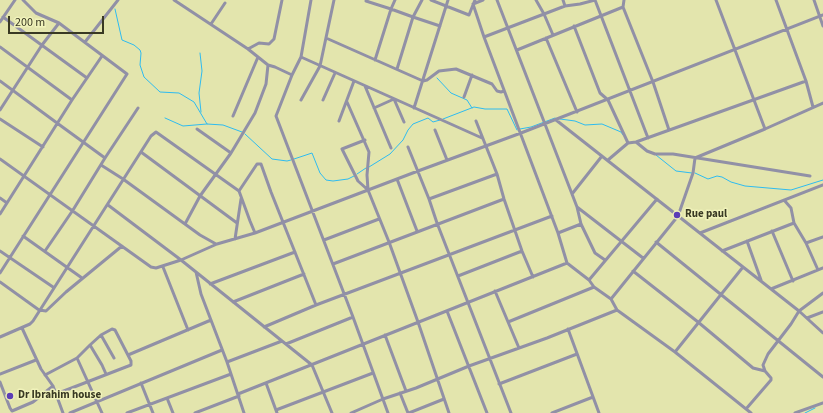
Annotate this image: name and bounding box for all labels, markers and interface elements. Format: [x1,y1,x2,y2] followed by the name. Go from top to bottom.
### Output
[10,8,106,34] scale bar
[15,14,45,31] text: 200 m
[685,208,727,222] place label: Rue paul
[672,210,682,220] marker: Rue paul
[18,389,101,403] place label: Dr Ibrahim house
[5,391,15,401] marker: Dr Ibrahim house

